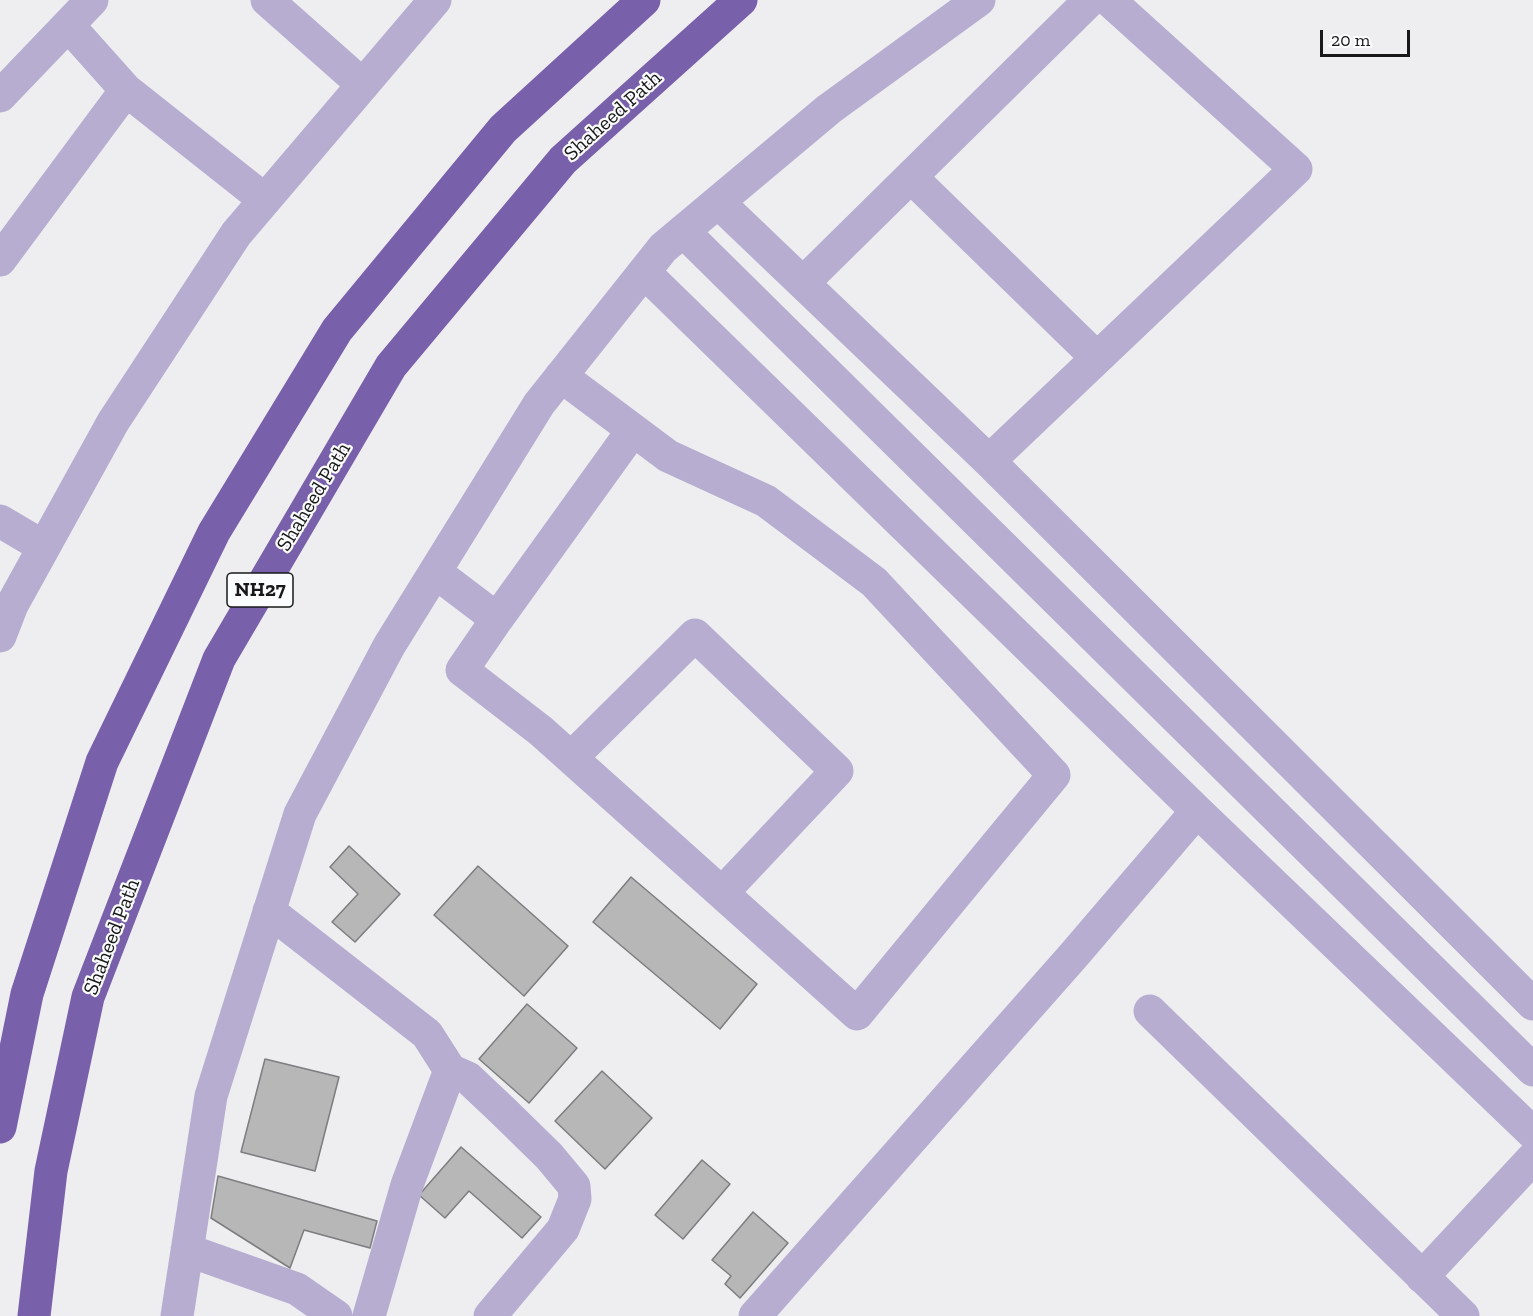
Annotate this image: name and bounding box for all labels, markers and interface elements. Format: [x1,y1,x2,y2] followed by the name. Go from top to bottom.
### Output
[1323,18,1413,56] scale bar
[1331,29,1370,51] text: 20 m
[559,66,667,166] street label: Shaheed Path
[272,438,356,556] street label: Shaheed Path
[227,573,293,607] road number: NH27
[78,875,146,999] street label: Shaheed Path

